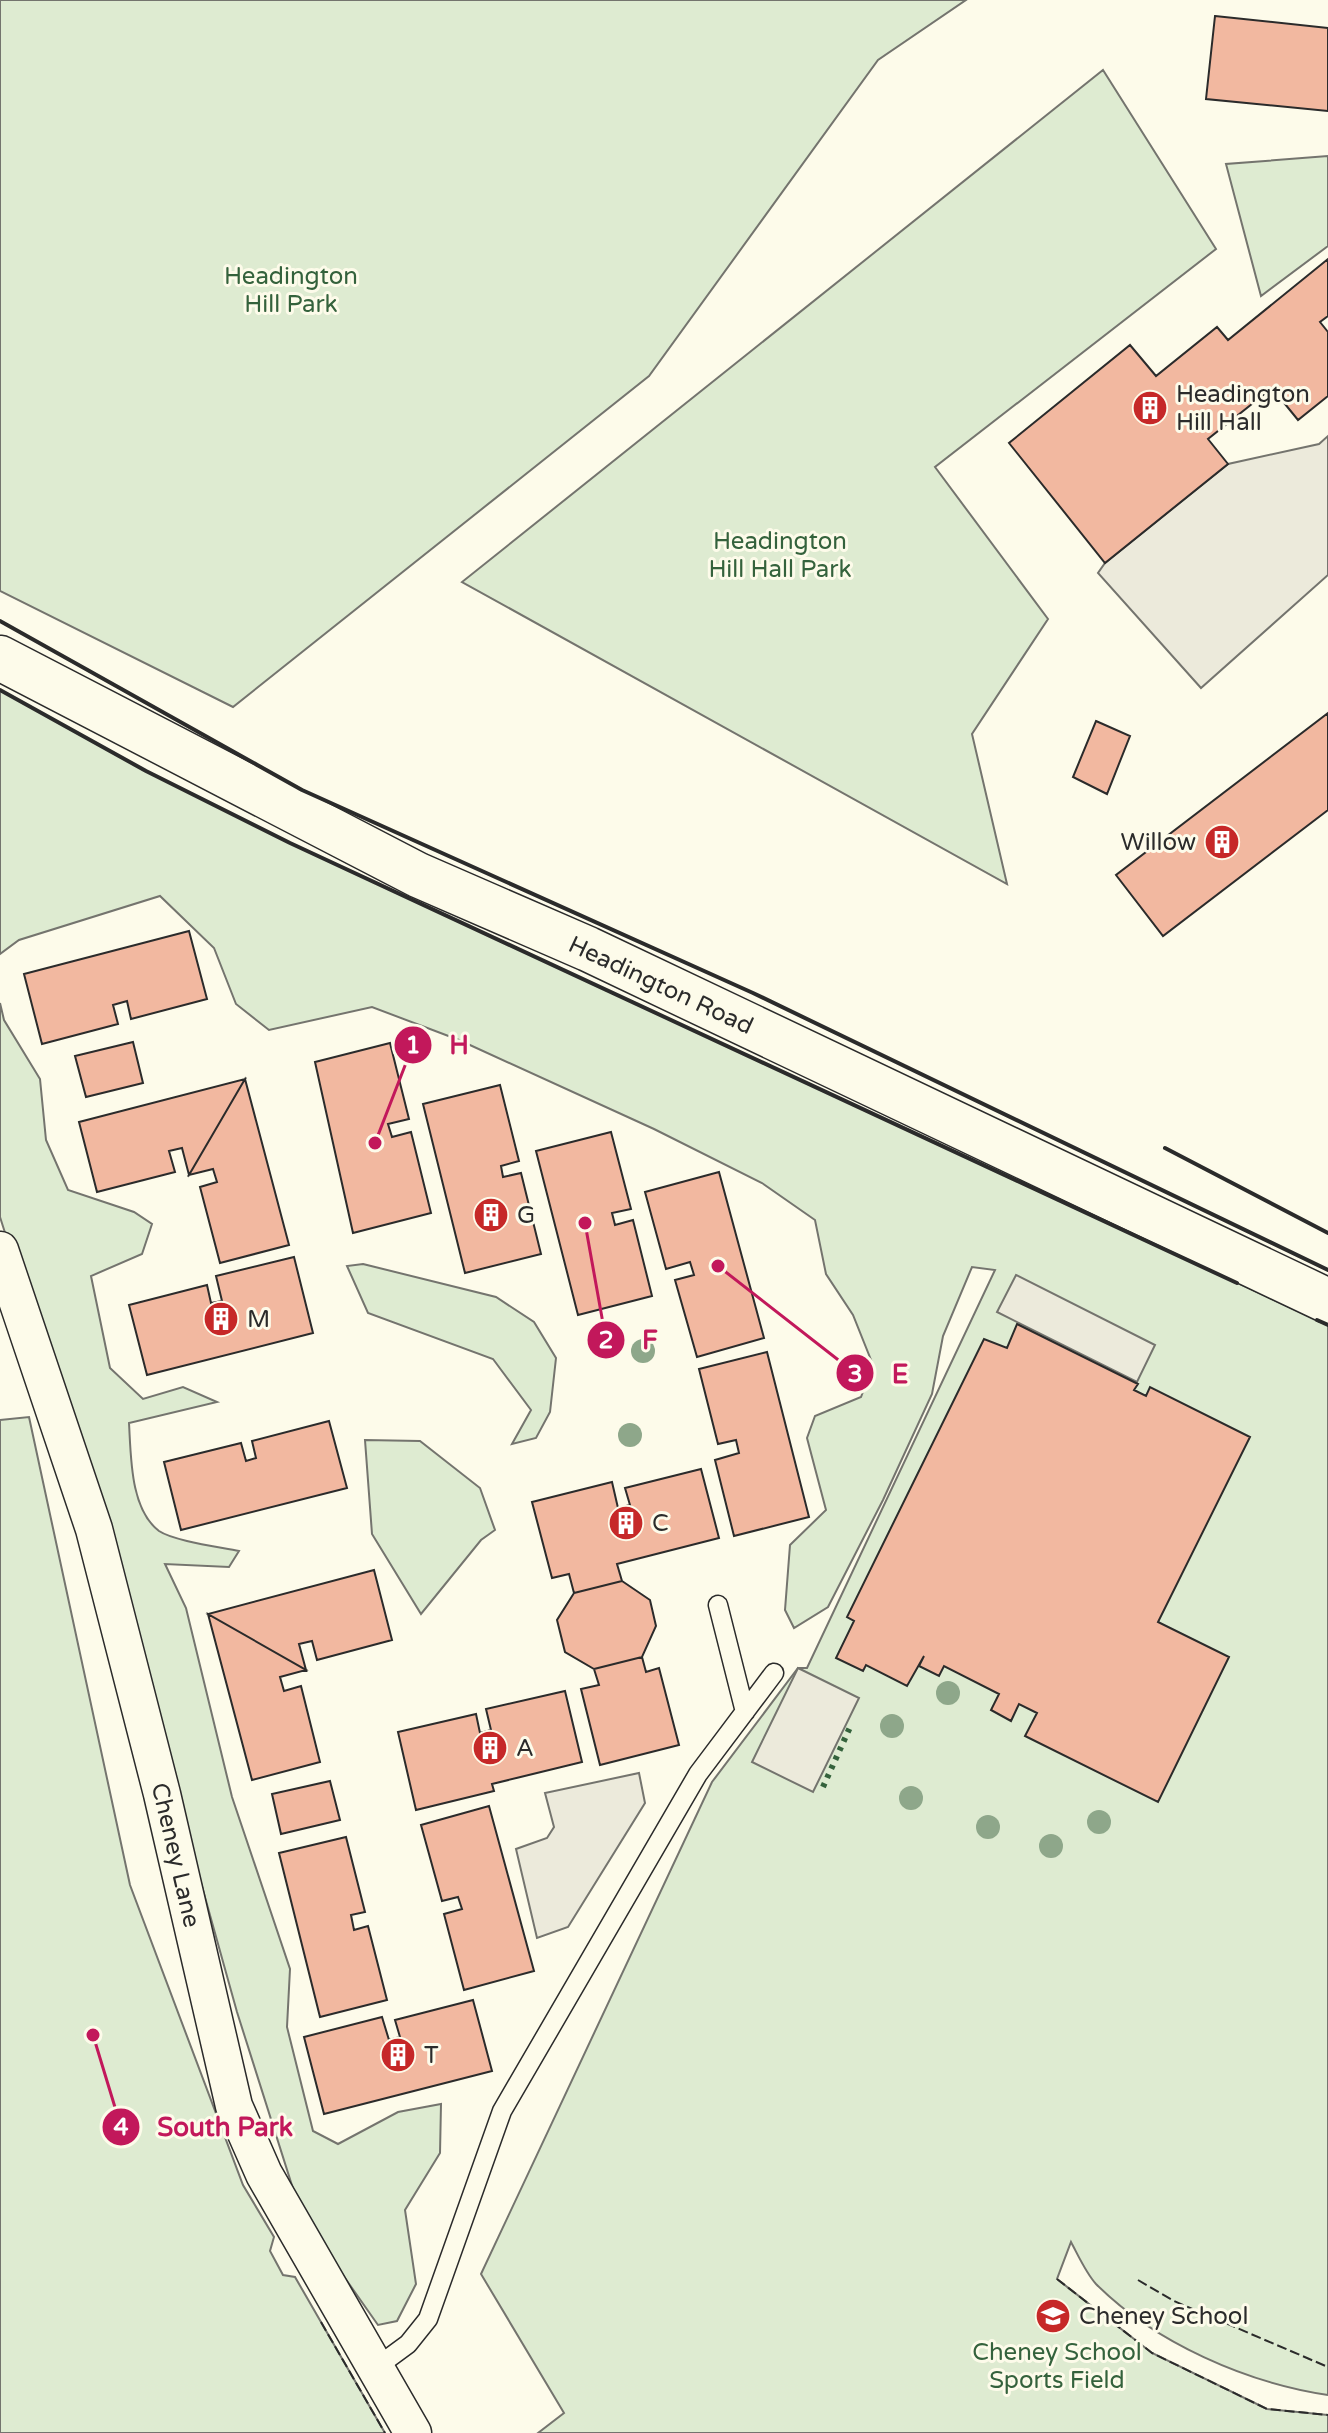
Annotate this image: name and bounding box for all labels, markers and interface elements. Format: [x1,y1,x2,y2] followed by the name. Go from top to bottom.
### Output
[224,262,358,319] park label: Headington Hill Park
[1176,380,1310,437] place label: Headington Hill Hall
[1131,389,1169,427] building icon: Headington Hill Hall
[708,527,852,584] park label: Headington Hill Hall Park
[1203,823,1241,861] building icon: Willow
[1121,828,1196,857] place label: Willow
[564,930,758,1041] street label: Headington Road
[393,1020,484,1070] callout: H
[449,1030,469,1061] text: H
[405,1031,421,1060] text: 1
[472,1196,510,1234] building icon: G
[517,1201,535,1230] place label: G
[202,1300,240,1338] building icon: M
[247,1305,270,1334] place label: M
[586,1315,674,1365] callout: F
[642,1325,658,1356] text: F
[598,1326,614,1355] text: 2
[835,1348,924,1398] callout: E
[892,1359,908,1390] text: E
[847,1360,863,1389] text: 3
[607,1504,645,1542] building icon: C
[652,1509,669,1538] place label: C
[471,1729,509,1767] building icon: A
[516,1734,534,1763] place label: A
[145,1780,206,1930] street label: Cheney Lane
[379,2036,417,2074] building icon: T
[424,2041,439,2070] place label: T
[101,2102,309,2152] callout: South Park
[157,2112,293,2143] text: South Park
[113,2113,129,2142] text: 4
[1034,2297,1072,2335] school or university icon: Cheney School
[1079,2302,1248,2331] place label: Cheney School
[972,2338,1142,2395] park label: Cheney School Sports Field

